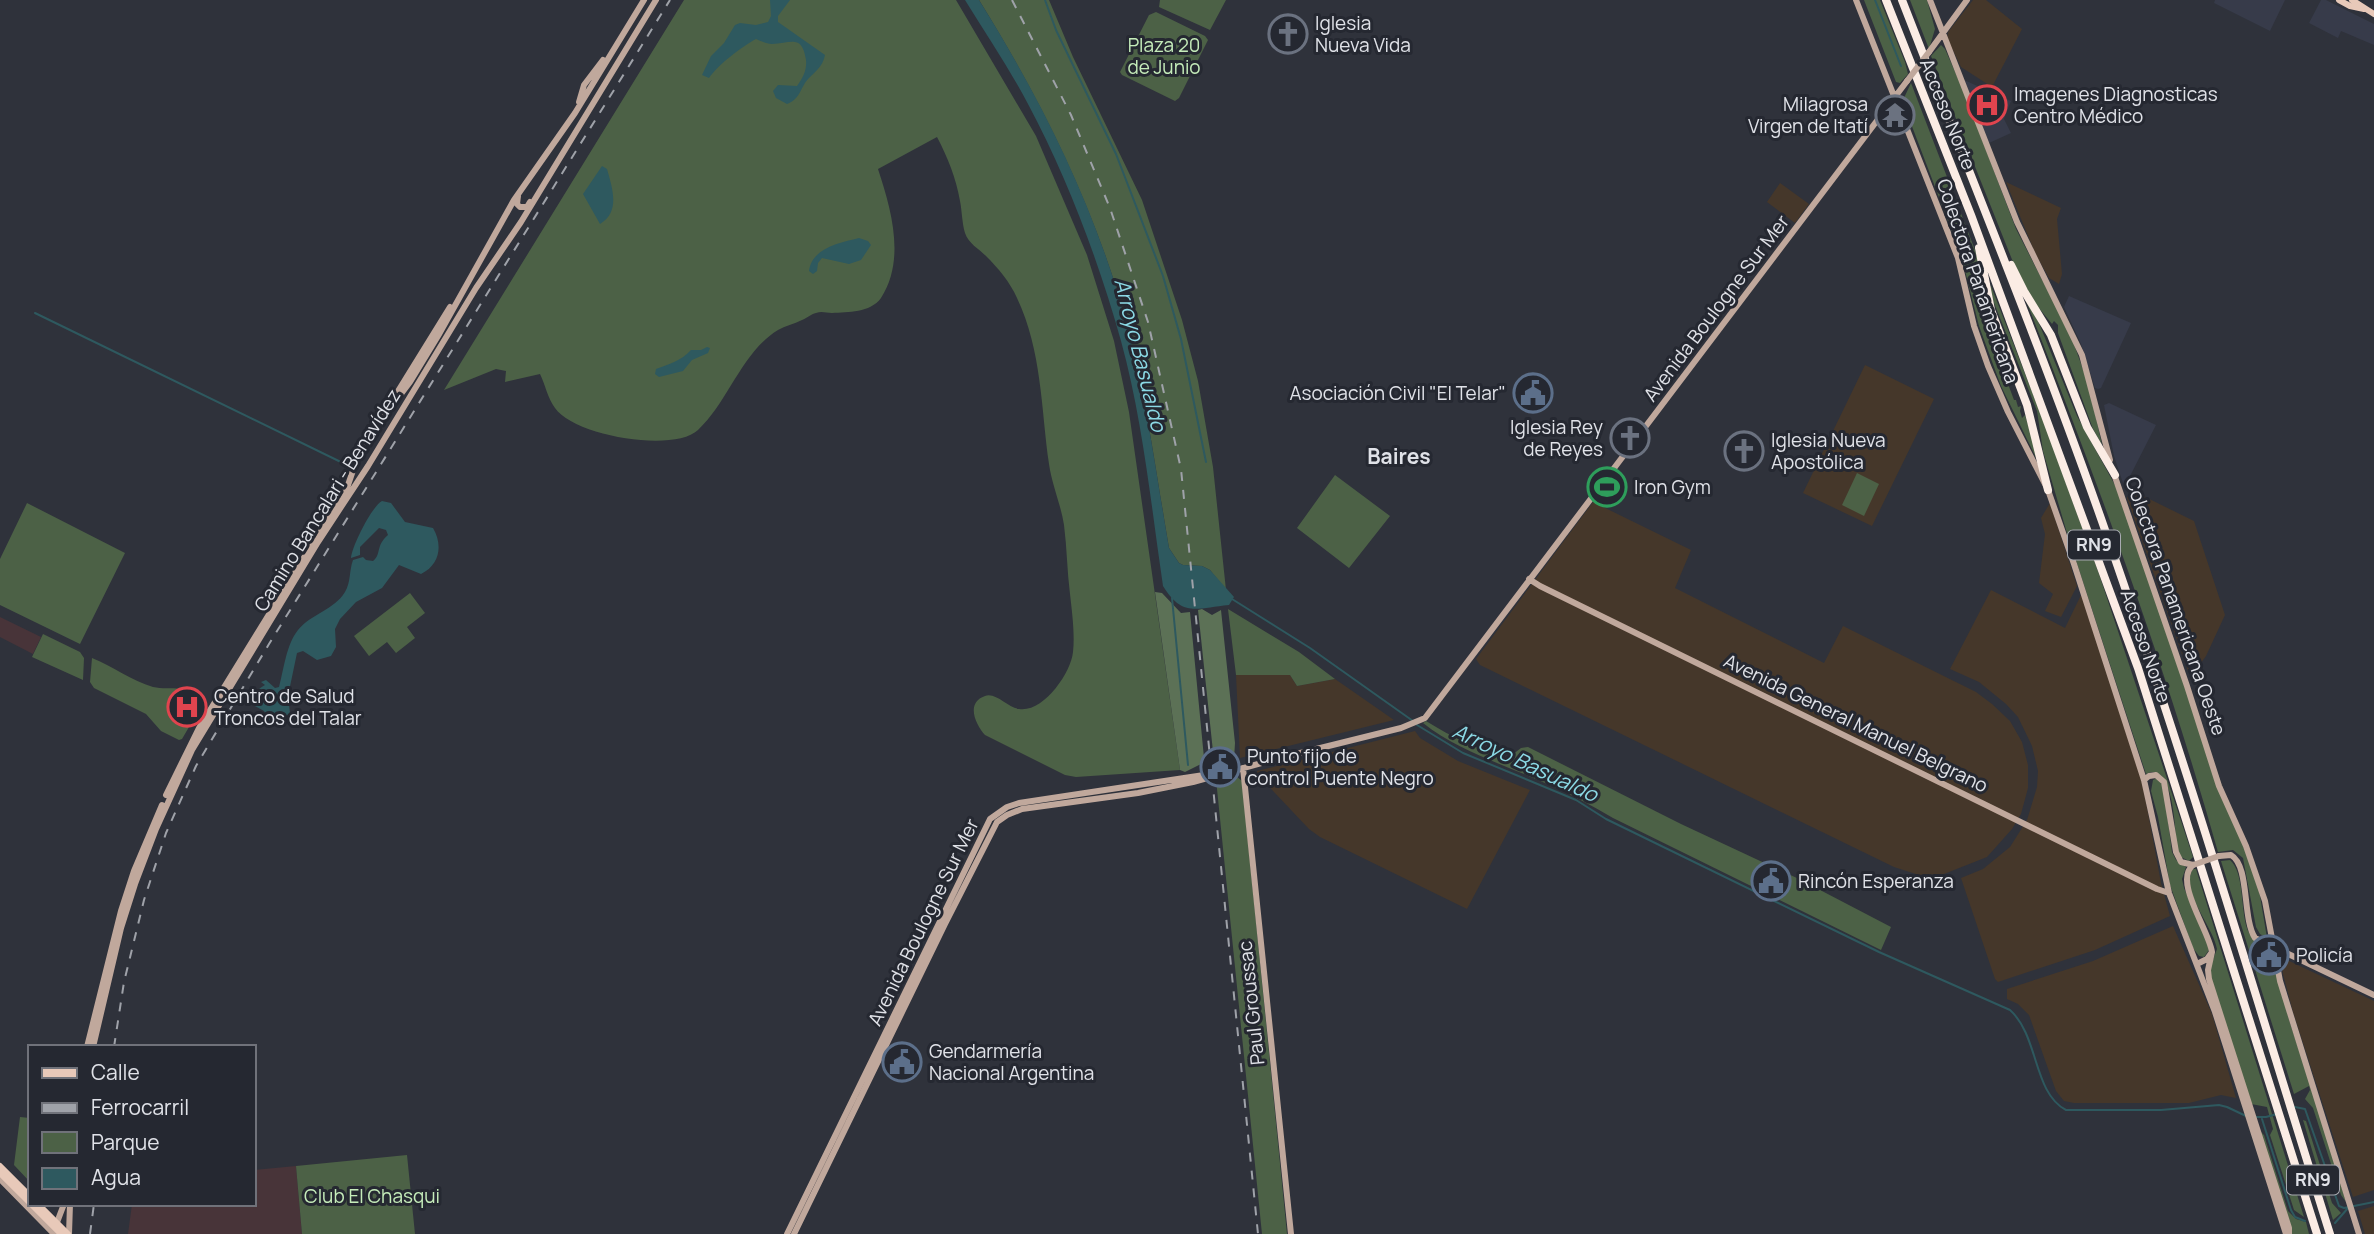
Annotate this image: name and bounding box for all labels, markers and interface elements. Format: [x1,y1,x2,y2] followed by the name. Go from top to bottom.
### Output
[1315,10,1411,58] place label: Iglesia Nueva Vida
[1267,13,1309,55] church icon: Iglesia Nueva Vida
[1127,32,1201,80] park label: Plaza 20 de Junio
[1914,54,1982,174] street label: Acceso Norte
[2014,81,2218,129] place label: Imagenes Diagnosticas Centro Médico
[1966,84,2008,126] hospital icon: Imagenes Diagnosticas Centro Médico
[1748,91,1868,139] place label: Milagrosa Virgen de Itatí
[1874,94,1916,136] temple icon: Milagrosa Virgen de Itatí
[1931,175,2025,387] street label: Colectora Panamericana
[1637,209,1795,407] street label: Avenida Boulogne Sur Mer
[1108,275,1174,436] water label: Arroyo Basualdo
[1512,372,1554,414] public building icon: Asociación Civil "El Telar"
[1289,380,1506,406] place label: Asociación Civil "El Telar"
[248,384,406,616] street label: Camino Bancalari - Benavídez
[1510,414,1603,462] place label: Iglesia Rey de Reyes
[1609,417,1651,459] church icon: Iglesia Rey de Reyes
[1771,427,1886,475] place label: Iglesia Nueva Apostólica
[1723,430,1765,472] church icon: Iglesia Nueva Apostólica
[1367,442,1431,470] district label: Baires
[1586,466,1628,508] sports icon: Iron Gym
[2119,473,2233,739] street label: Colectora Panamericana Oeste
[1634,474,1711,500] place label: Iron Gym
[2068,530,2120,560] road number: RN9
[2114,586,2178,706] street label: Acceso Norte
[1720,648,1992,798] street label: Avenida General Manuel Belgrano
[214,683,362,731] place label: Centro de Salud Troncos del Talar
[166,686,208,728] hospital icon: Centro de Salud Troncos del Talar
[1448,716,1604,809] water label: Arroyo Basualdo
[1247,743,1434,791] place label: Punto fijo de control Puente Negro
[1199,746,1241,788] public building icon: Punto fijo de control Puente Negro
[861,814,985,1030] street label: Avenida Boulogne Sur Mer
[1750,860,1792,902] public building icon: Rincón Esperanza
[1798,868,1954,894] place label: Rincón Esperanza
[2248,934,2290,976] public building icon: Policía
[1232,940,1270,1066] street label: Paul Groussac
[2296,942,2353,968] place label: Policía
[929,1038,1094,1086] place label: Gendarmería Nacional Argentina
[881,1041,923,1083] public building icon: Gendarmería Nacional Argentina
[28,1045,256,1206] legend
[91,1058,140,1086] text: Calle
[91,1093,189,1121] text: Ferrocarril
[91,1128,160,1156] text: Parque
[91,1163,141,1191] text: Agua
[2287,1166,2339,1195] road number: RN9
[304,1183,440,1209] park label: Club El Chasqui

